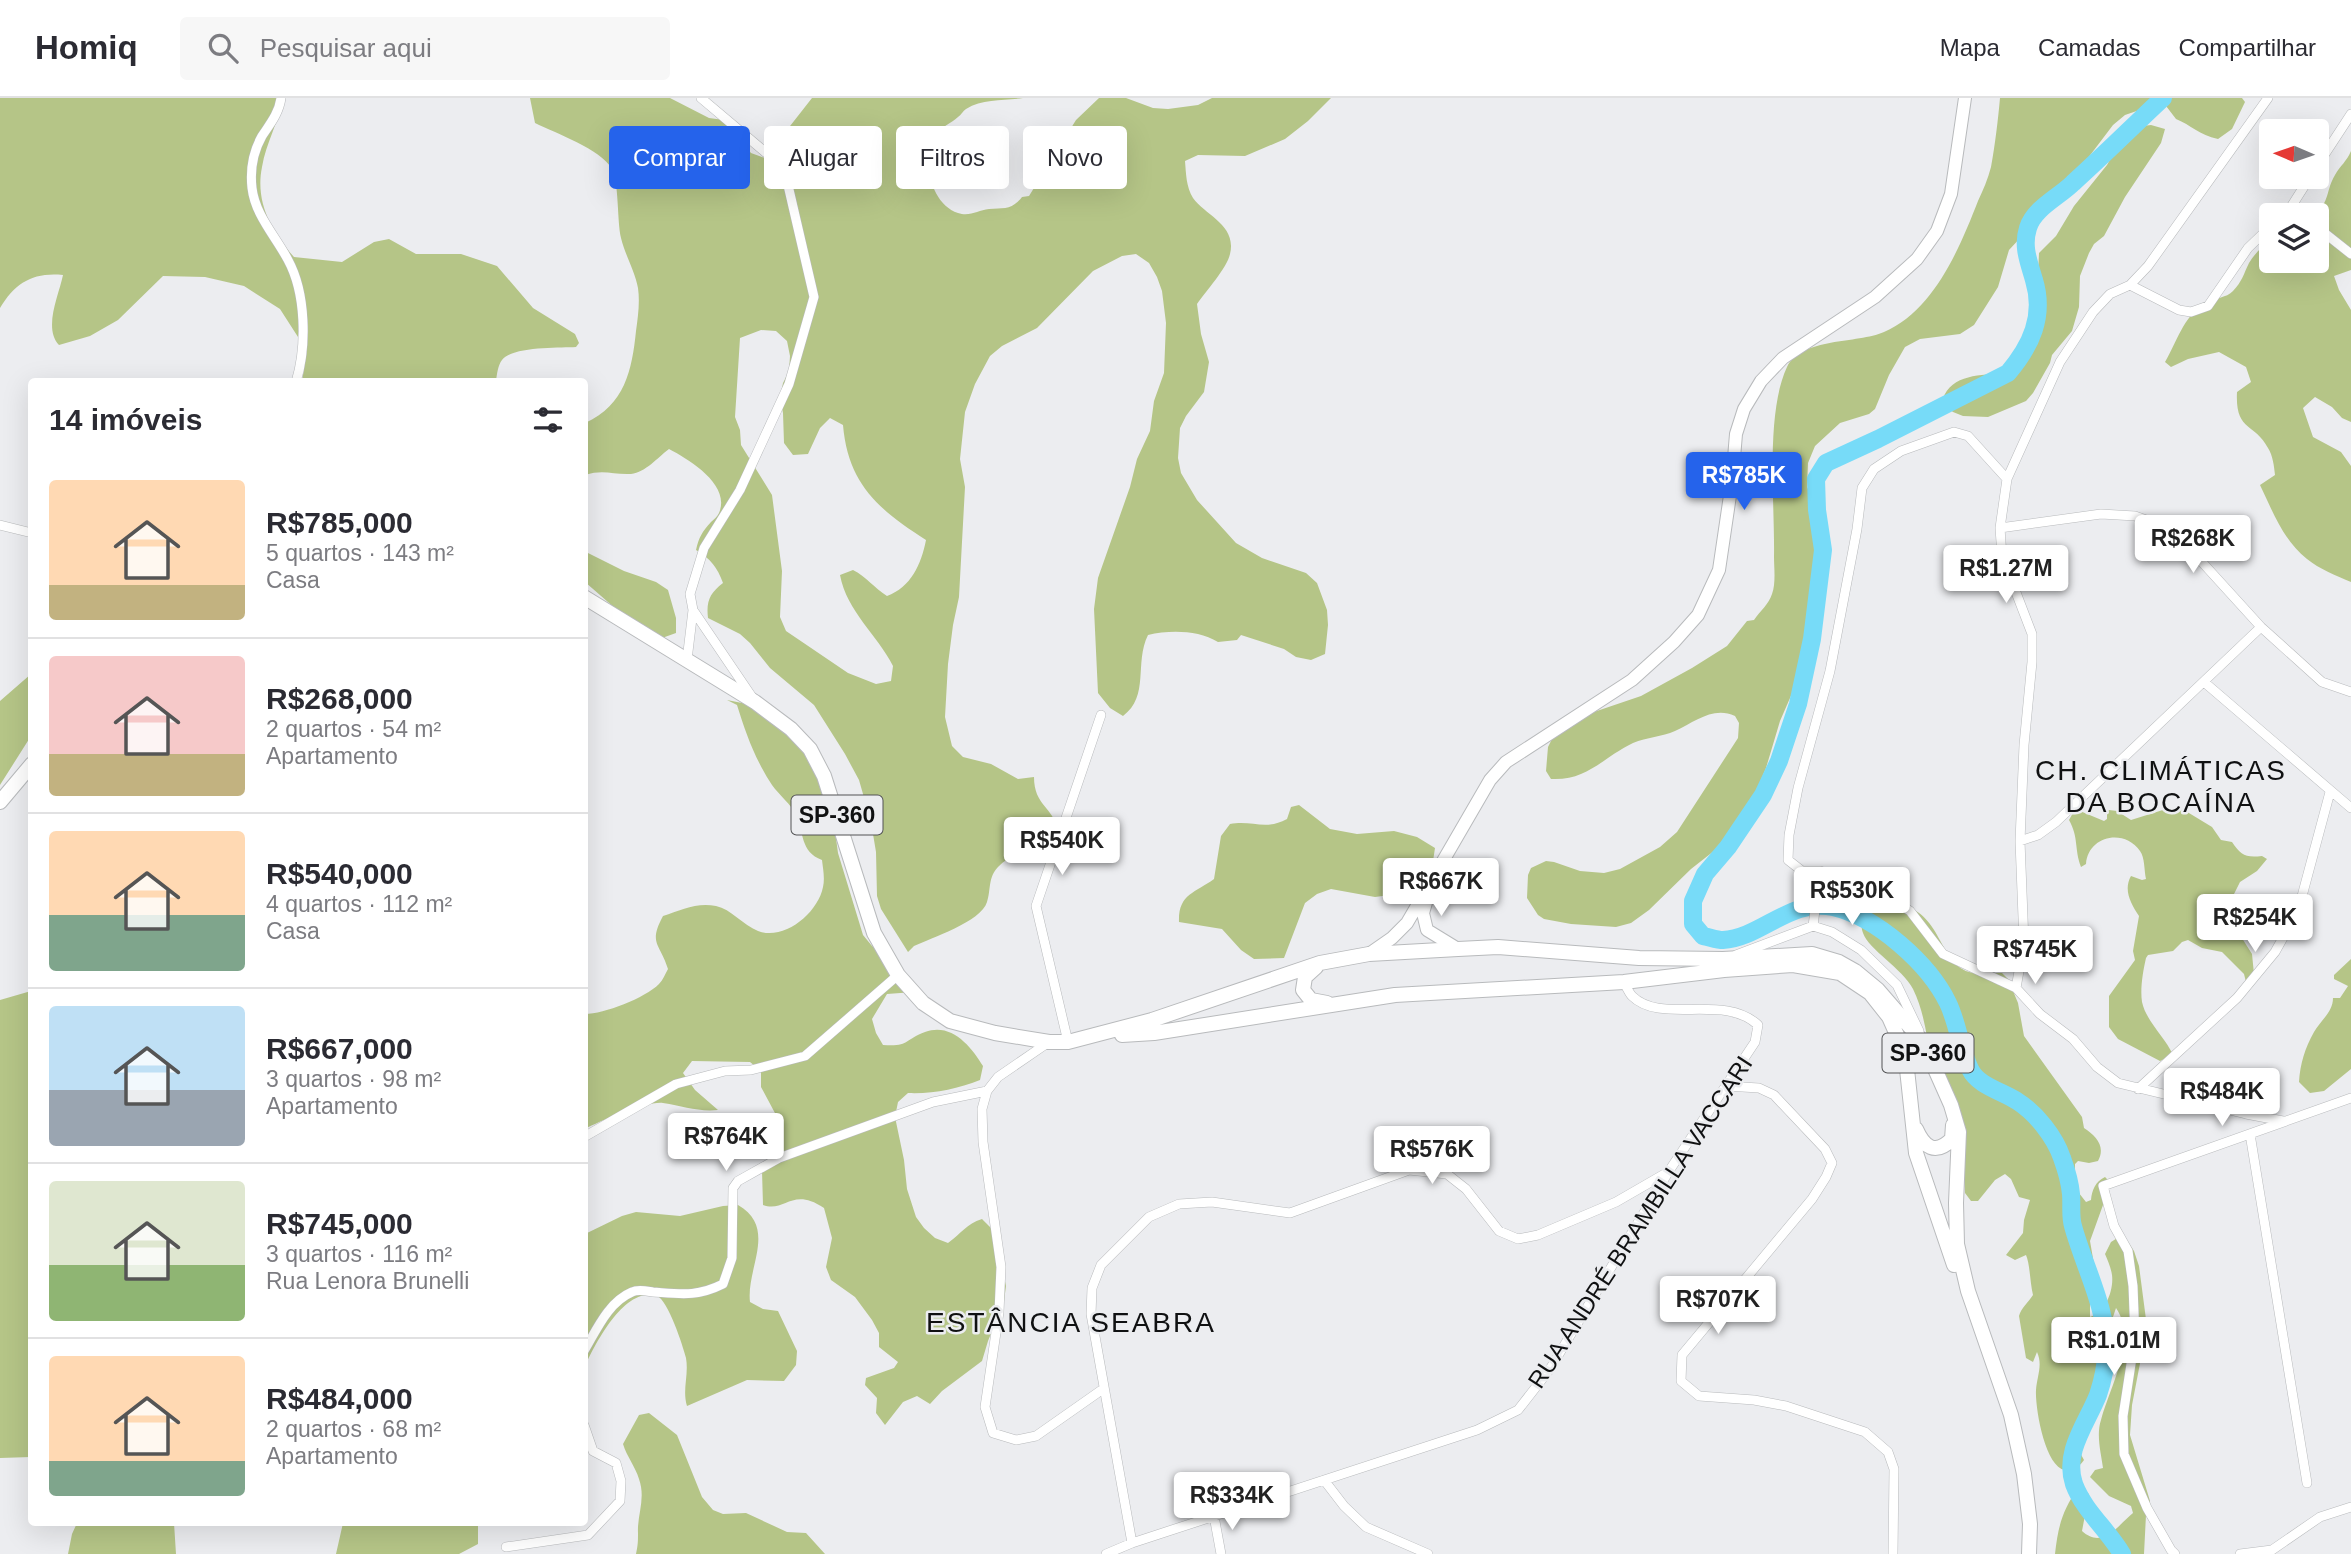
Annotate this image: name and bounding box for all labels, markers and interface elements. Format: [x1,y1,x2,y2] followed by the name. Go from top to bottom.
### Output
[180,17,670,80] search box
[35,29,138,66] text: Homiq
[204,29,242,67] icon: search
[260,33,432,63] text: Pesquisar aqui
[1940,34,2000,61] text: Mapa
[2038,34,2141,61] text: Camadas
[2179,34,2316,61] text: Compartilhar
[2259,119,2329,189] north arrow
[2259,119,2329,273] map controls
[609,126,750,189] chip: Comprar
[764,126,882,189] chip: Alugar
[896,126,1009,189] chip: Filtros
[1023,126,1127,189] chip: Novo
[2259,203,2329,273] button: layers
[529,401,567,439] icon: filters
[49,403,202,436] text: 14 imóveis
[1687,452,1801,512] pin: R$785K
[1702,462,1786,488] text: R$785K
[266,506,413,539] text: R$785,000
[105,508,189,592] icon: home
[2136,516,2250,575] pin: R$268K
[2151,525,2235,551] text: R$268K
[266,540,454,566] text: 5 quartos · 143 m²
[1941,546,2071,605] pin: R$1.27M
[1959,555,2053,581] text: R$1.27M
[266,567,320,593] text: Casa
[266,682,413,715] text: R$268,000
[105,684,189,768] icon: home
[266,716,441,742] text: 2 quartos · 54 m²
[266,743,398,769] text: Apartamento
[2035,755,2287,818] district label: CH. CLIMÁTICAS DA BOCAÍNA
[792,796,882,834] road number: SP-360
[1005,818,1119,877] pin: R$540K
[1020,827,1104,853] text: R$540K
[266,857,413,890] text: R$540,000
[1384,858,1498,918] pin: R$667K
[105,859,189,943] icon: home
[1399,868,1483,894] text: R$667K
[1795,868,1909,927] pin: R$530K
[1810,877,1894,903] text: R$530K
[266,891,452,917] text: 4 quartos · 112 m²
[2198,894,2312,954] pin: R$254K
[2213,904,2297,930] text: R$254K
[266,918,320,944] text: Casa
[1978,926,2092,986] pin: R$745K
[1993,936,2077,962] text: R$745K
[266,1032,413,1065] text: R$667,000
[105,1034,189,1118] icon: home
[1882,1034,1974,1072] road number: SP-360
[1522,1051,1758,1393] street label: RUA ANDRÉ BRAMBILLA VACCARI
[266,1066,441,1092] text: 3 quartos · 98 m²
[2165,1068,2279,1128] pin: R$484K
[2180,1078,2264,1104] text: R$484K
[266,1093,398,1119] text: Apartamento
[669,1114,783,1173] pin: R$764K
[684,1123,768,1149] text: R$764K
[1375,1126,1489,1186] pin: R$576K
[1390,1136,1474,1162] text: R$576K
[266,1207,413,1240] text: R$745,000
[105,1209,189,1293] icon: home
[266,1241,452,1267] text: 3 quartos · 116 m²
[266,1268,469,1294] text: Rua Lenora Brunelli
[1661,1276,1775,1336] pin: R$707K
[1676,1286,1760,1312] text: R$707K
[926,1307,1216,1338] district label: ESTÂNCIA SEABRA
[2049,1318,2179,1377] pin: R$1.01M
[2067,1327,2161,1353] text: R$1.01M
[266,1382,413,1415] text: R$484,000
[105,1384,189,1468] icon: home
[266,1416,441,1442] text: 2 quartos · 68 m²
[266,1443,398,1469] text: Apartamento
[1175,1472,1289,1532] pin: R$334K
[1190,1482,1274,1508] text: R$334K

